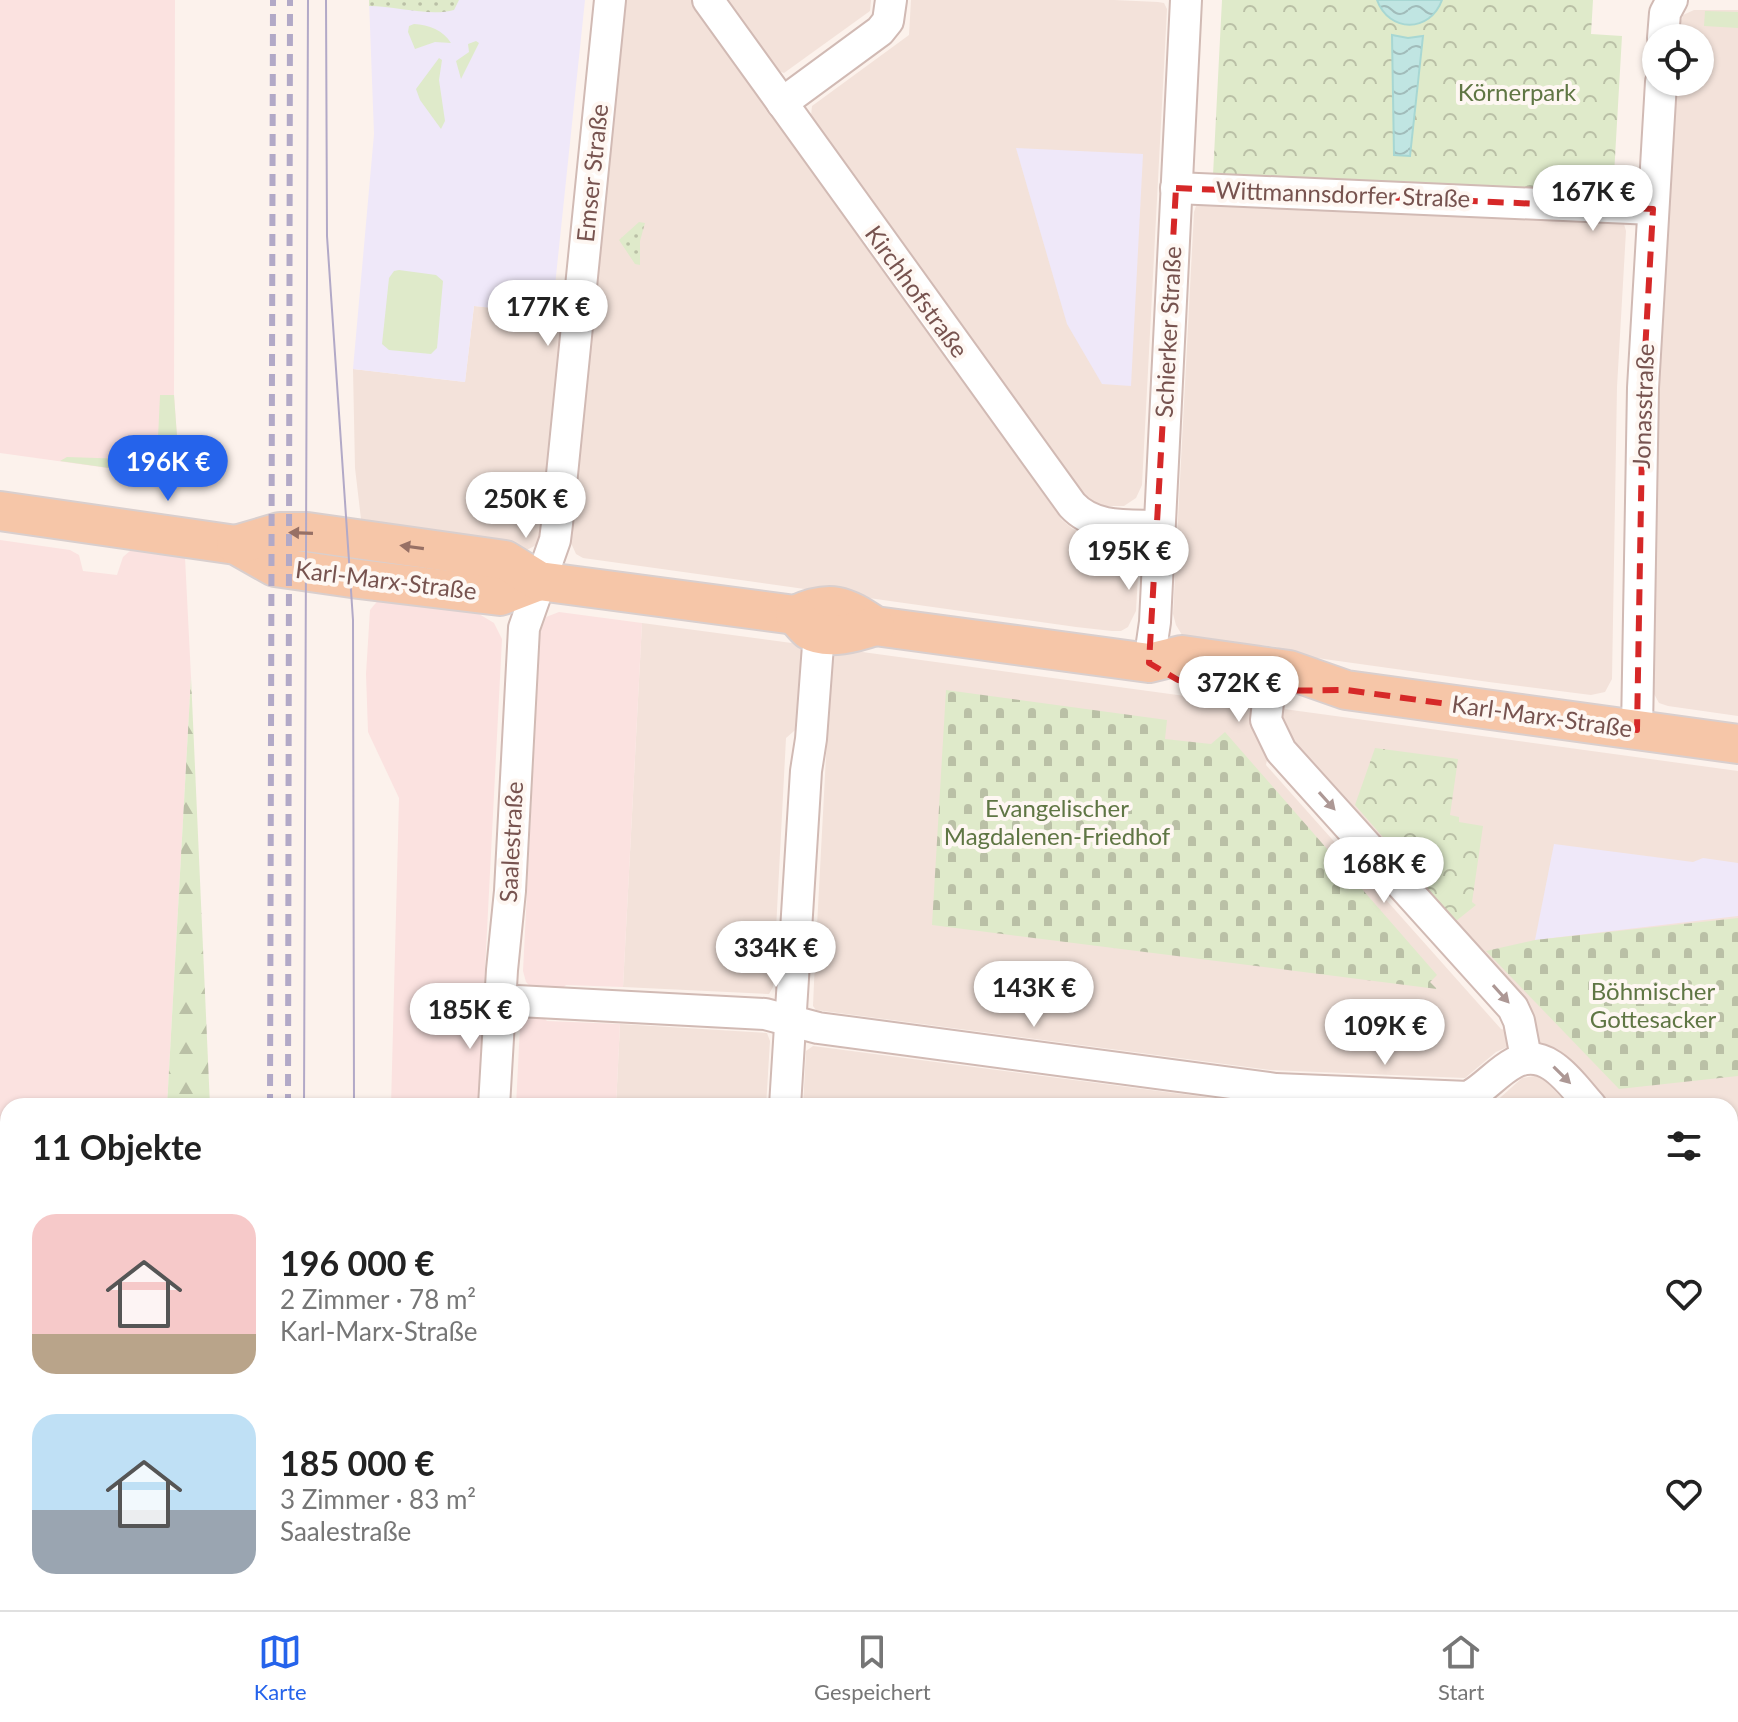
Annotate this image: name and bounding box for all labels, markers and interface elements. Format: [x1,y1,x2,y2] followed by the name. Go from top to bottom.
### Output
[1642,24,1714,96] map controls
[1642,24,1714,96] button: locate
[1458,77,1577,106] park label: Körnerpark
[570,102,613,243] street label: Emser Straße
[1528,165,1658,233] pin: 167K €
[1215,175,1471,212] street label: Wittmannsdorfer Straße
[1551,175,1635,207] text: 167K €
[860,220,975,363] street label: Kirchhofstraße
[1149,245,1186,418] street label: Schierker Straße
[483,280,613,348] pin: 177K €
[506,290,590,322] text: 177K €
[1626,343,1659,469] street label: Jonasstraße
[103,435,233,503] pin: 196K €
[126,445,210,477] text: 196K €
[461,472,591,540] pin: 250K €
[484,482,568,514] text: 250K €
[1064,524,1194,592] pin: 195K €
[288,526,313,539] one-way arrow
[1087,534,1171,566] text: 195K €
[399,540,424,553] one-way arrow
[294,554,478,605] street label: Karl-Marx-Straße
[1174,656,1304,724] pin: 372K €
[1197,666,1281,698] text: 372K €
[1450,688,1634,743] street label: Karl-Marx-Straße
[493,781,528,903] street label: Saalestraße
[1317,792,1335,811] one-way arrow
[944,793,1171,850] park label: Evangelischer Magdalenen-Friedhof
[1319,837,1449,905] pin: 168K €
[1342,847,1426,879] text: 168K €
[711,921,841,989] pin: 334K €
[734,931,818,963] text: 334K €
[969,961,1099,1029] pin: 143K €
[992,971,1076,1003] text: 143K €
[1590,976,1717,1033] park label: Böhmischer Gottesacker
[405,983,535,1051] pin: 185K €
[1492,984,1509,1004] one-way arrow
[428,993,512,1025] text: 185K €
[1320,999,1450,1067] pin: 109K €
[1343,1009,1427,1041] text: 109K €
[1553,1065,1571,1084] one-way arrow
[1662,1124,1706,1168] icon: filters
[32,1126,202,1167] text: 11 Objekte
[280,1242,435,1283] text: 196 000 €
[96,1246,192,1342] icon: home
[1662,1272,1706,1316] icon: heart
[280,1283,476,1315] text: 2 Zimmer · 78 m²
[280,1315,477,1347] text: Karl-Marx-Straße
[280,1442,435,1483] text: 185 000 €
[96,1446,192,1542] icon: home
[1662,1472,1706,1516] icon: heart
[280,1483,476,1515] text: 3 Zimmer · 83 m²
[280,1515,411,1547] text: Saalestraße
[254,1630,307,1705] tab: Karte
[814,1630,931,1705] tab: Gespeichert
[1438,1630,1484,1705] tab: Start

